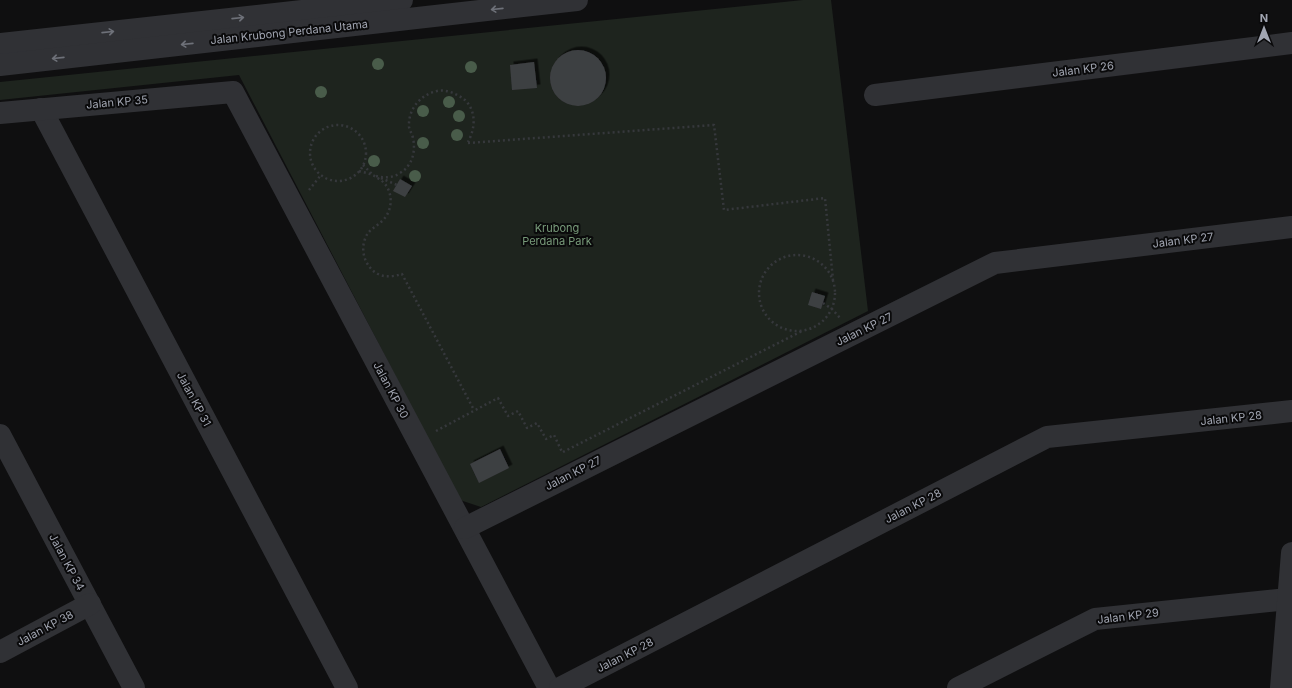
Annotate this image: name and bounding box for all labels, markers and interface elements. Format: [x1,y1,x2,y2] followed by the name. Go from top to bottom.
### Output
[491,5,504,13] one-way arrow
[1244,8,1284,48] north arrow
[1260,11,1268,25] text: N
[231,14,244,22] one-way arrow
[209,17,369,47] street label: Jalan Krubong Perdana Utama
[101,29,114,36] one-way arrow
[181,40,194,48] one-way arrow
[52,55,65,62] one-way arrow
[1051,58,1115,80] street label: Jalan KP 26
[86,92,149,112] street label: Jalan KP 35
[522,221,592,248] park label: Krubong Perdana Park
[1152,229,1214,251] street label: Jalan KP 27
[833,309,895,349] street label: Jalan KP 27
[370,359,412,421] street label: Jalan KP 30
[174,369,214,429] street label: Jalan KP 31
[1199,408,1263,428] street label: Jalan KP 28
[542,453,604,493] street label: Jalan KP 27
[882,486,944,526] street label: Jalan KP 28
[46,531,88,593] street label: Jalan KP 34
[1096,605,1160,627] street label: Jalan KP 29
[14,607,76,649] street label: Jalan KP 38
[594,635,656,675] street label: Jalan KP 28

